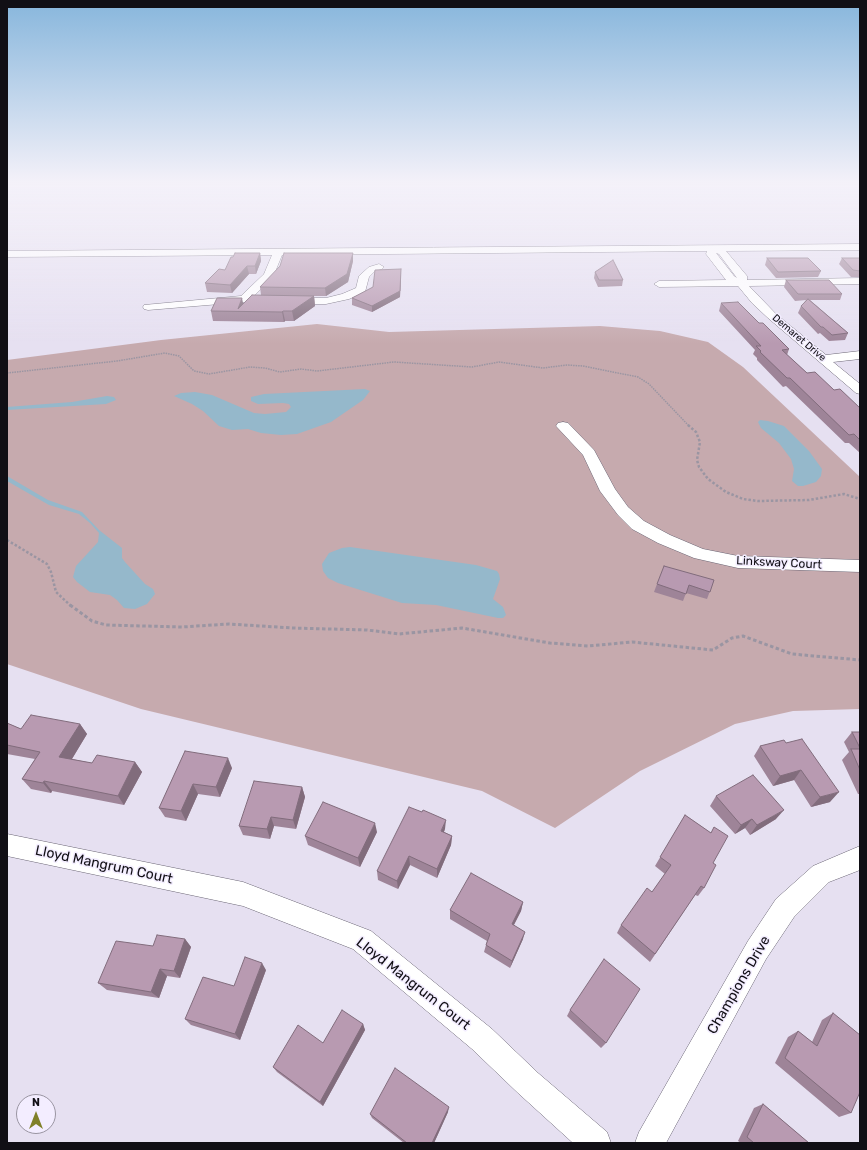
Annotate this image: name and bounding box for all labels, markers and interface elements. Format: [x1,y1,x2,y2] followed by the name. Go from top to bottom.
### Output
[770,312,828,364] street label: Demaret Drive
[736,554,822,572] street label: Linksway Court
[34,842,174,888] street label: Lloyd Mangrum Court
[704,933,774,1037] street label: Champions Drive
[353,934,473,1034] street label: Lloyd Mangrum Court
[16,1094,56,1134] north arrow
[32,1096,40,1109] text: N

